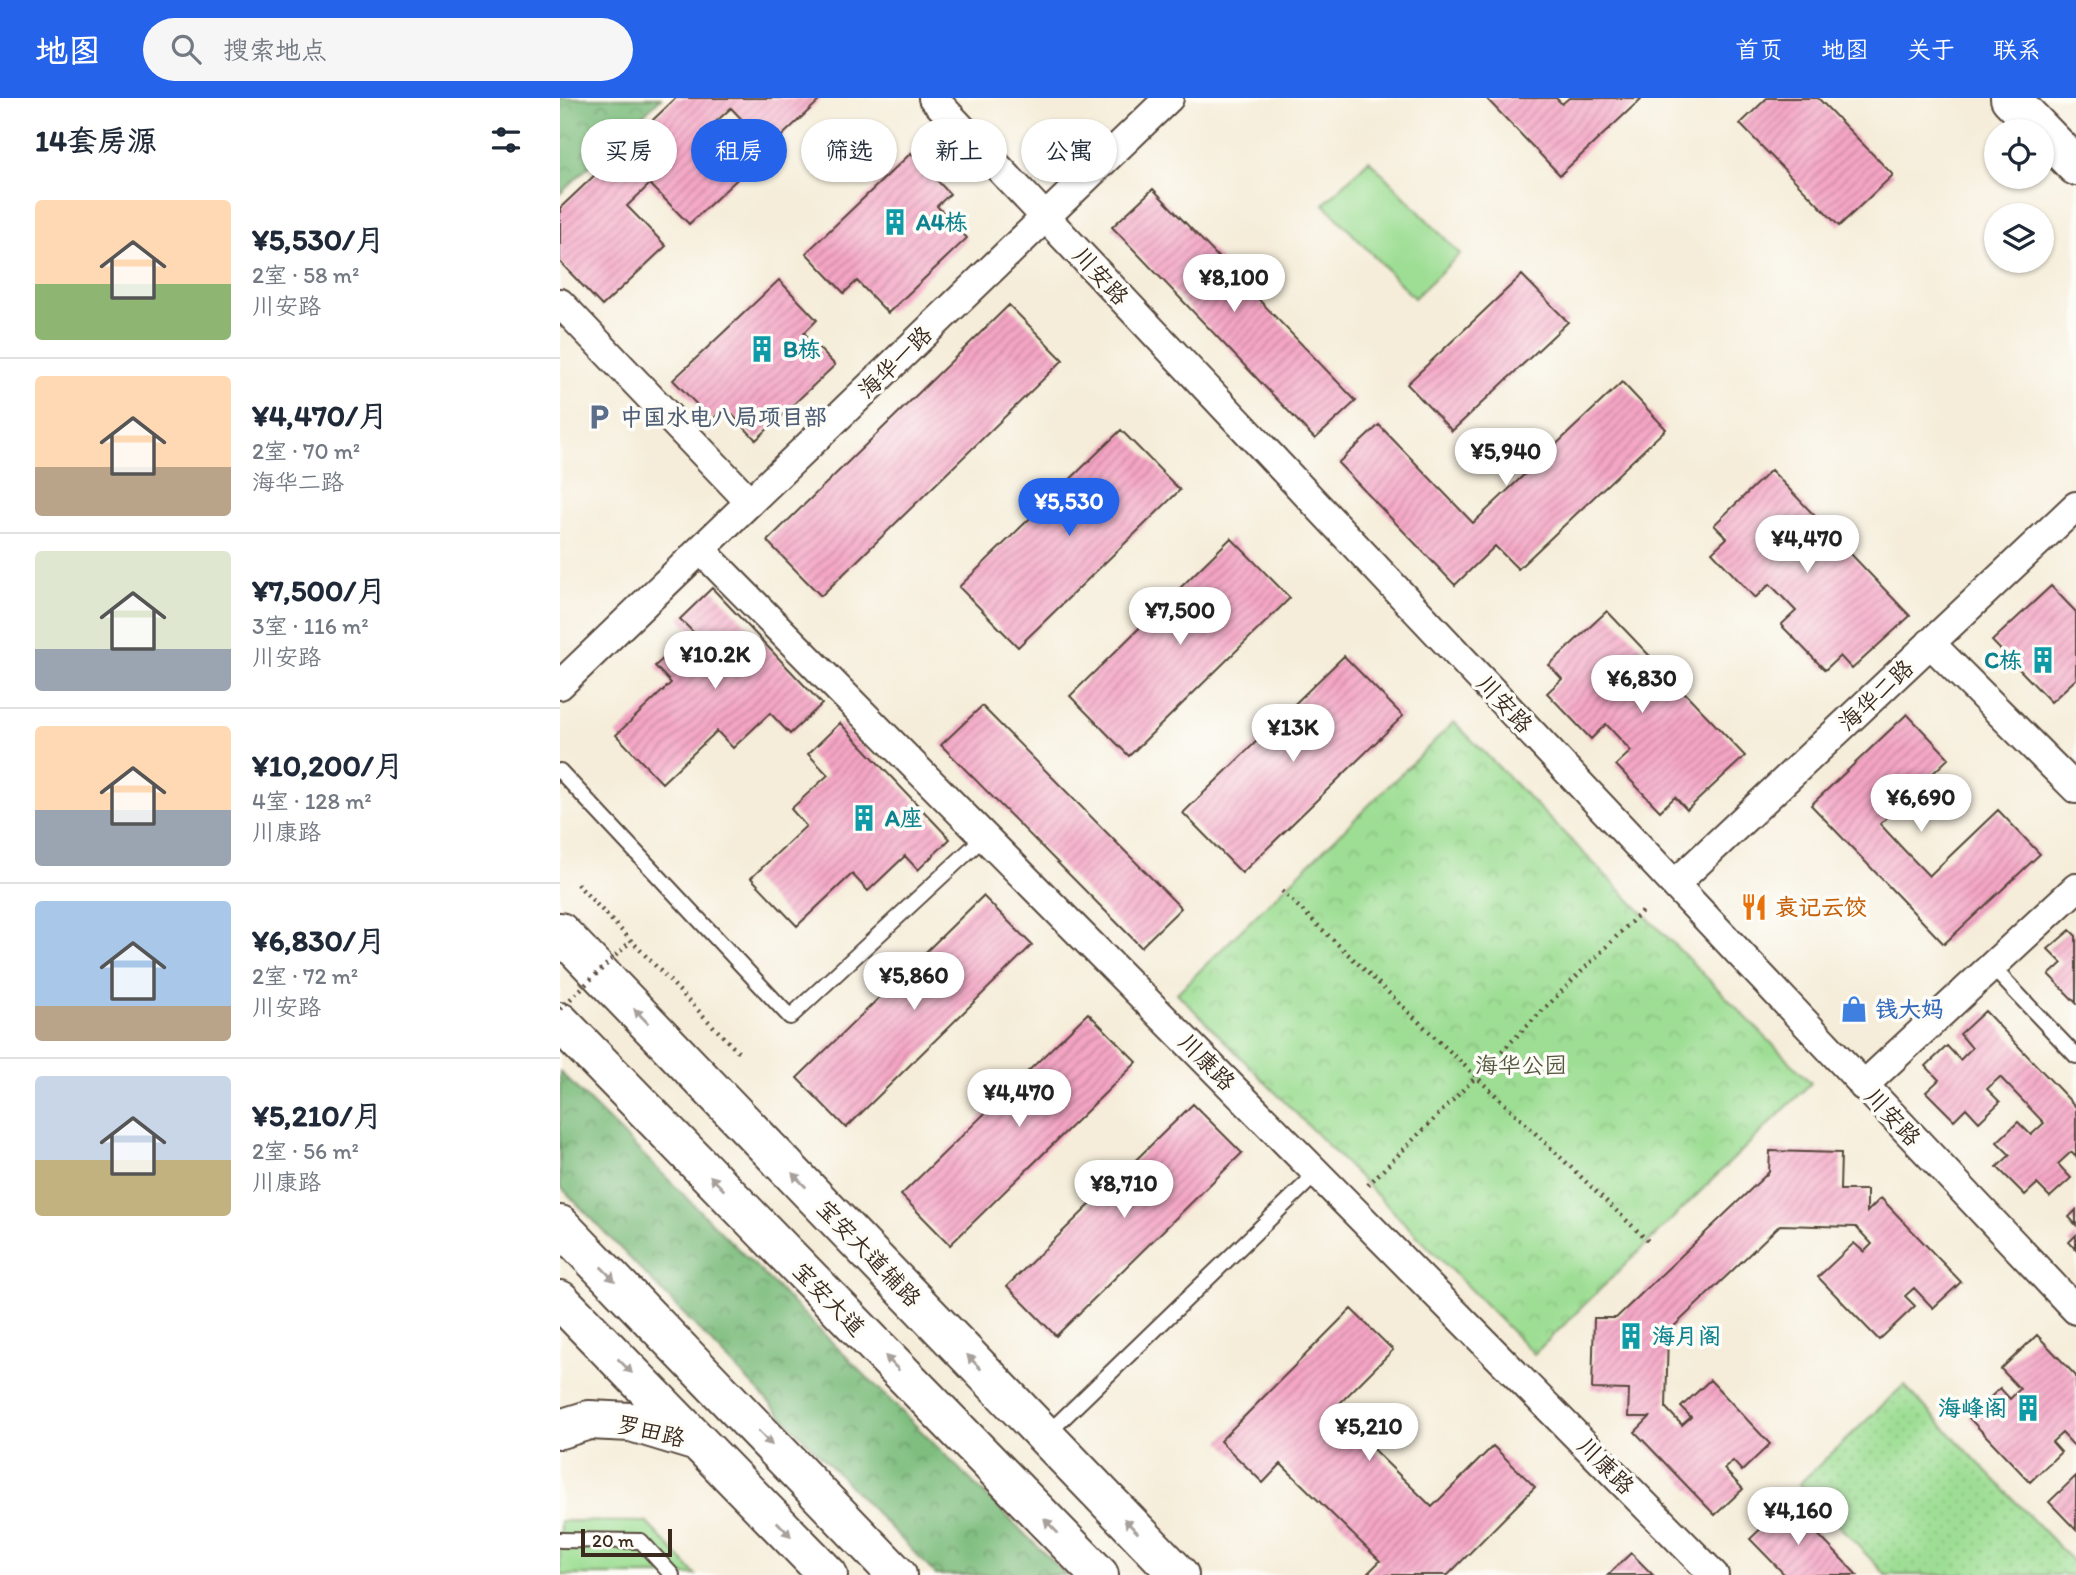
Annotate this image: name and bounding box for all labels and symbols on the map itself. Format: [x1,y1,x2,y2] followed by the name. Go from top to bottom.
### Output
[880,207,910,237] building icon: A4栋
[915,208,968,236] place label: A4栋
[1067,241,1135,311] street label: 川安路
[1177,254,1291,314] pin: ¥8,100
[852,320,938,404] street label: 海华一路
[747,334,777,364] building icon: B栋
[783,335,821,363] place label: B栋
[584,402,614,432] parking icon: 中国水电八局项目部
[620,403,827,431] place label: 中国水电八局项目部
[1449,428,1563,488] pin: ¥5,940
[1012,478,1126,538] pin: ¥5,530
[1750,516,1864,575] pin: ¥4,470
[1123,588,1237,647] pin: ¥7,500
[658,632,772,691] pin: ¥10.2K
[2028,645,2058,675] building icon: C栋
[1984,646,2022,674] place label: C栋
[1833,653,1919,737] street label: 海华二路
[1585,656,1699,715] pin: ¥6,830
[1471,669,1539,739] street label: 川安路
[1252,704,1334,764] pin: ¥13K
[1864,774,1978,834] pin: ¥6,690
[849,803,879,833] building icon: A座
[884,804,923,832] place label: A座
[1739,892,1769,922] restaurant icon: 袁记云饺
[1775,893,1867,921] place label: 袁记云饺
[857,953,971,1012] pin: ¥5,860
[1839,994,1869,1024] shop icon: 钱大妈
[1875,995,1944,1023] place label: 钱大妈
[634,1008,650,1025] one-way arrow
[1173,1028,1241,1096] street label: 川康路
[1475,1051,1567,1079] park label: 海华公园
[962,1070,1076,1129] pin: ¥4,470
[1859,1082,1927,1152] street label: 川安路
[1067,1160,1181,1220] pin: ¥8,710
[792,1172,808,1189] one-way arrow
[709,1175,725,1192] one-way arrow
[811,1194,927,1312] street label: 宝安大道辅路
[787,1256,871,1342] street label: 宝安大道
[599,1265,615,1282] one-way arrow
[1616,1321,1646,1351] building icon: 海月阁
[1652,1322,1721,1350] place label: 海月阁
[966,1354,982,1371] one-way arrow
[885,1355,901,1372] one-way arrow
[617,1357,633,1374] one-way arrow
[2013,1393,2043,1423] building icon: 海峰阁
[1938,1394,2007,1422] place label: 海峰阁
[1312,1404,1426,1463] pin: ¥5,210
[614,1410,688,1452] street label: 罗田路
[757,1429,773,1446] one-way arrow
[1572,1432,1640,1500] street label: 川康路
[1741,1488,1855,1547] pin: ¥4,160
[1044,1518,1060,1535] one-way arrow
[1124,1518,1140,1535] one-way arrow
[775,1520,791,1537] one-way arrow
[581,1526,672,1558] scale bar

